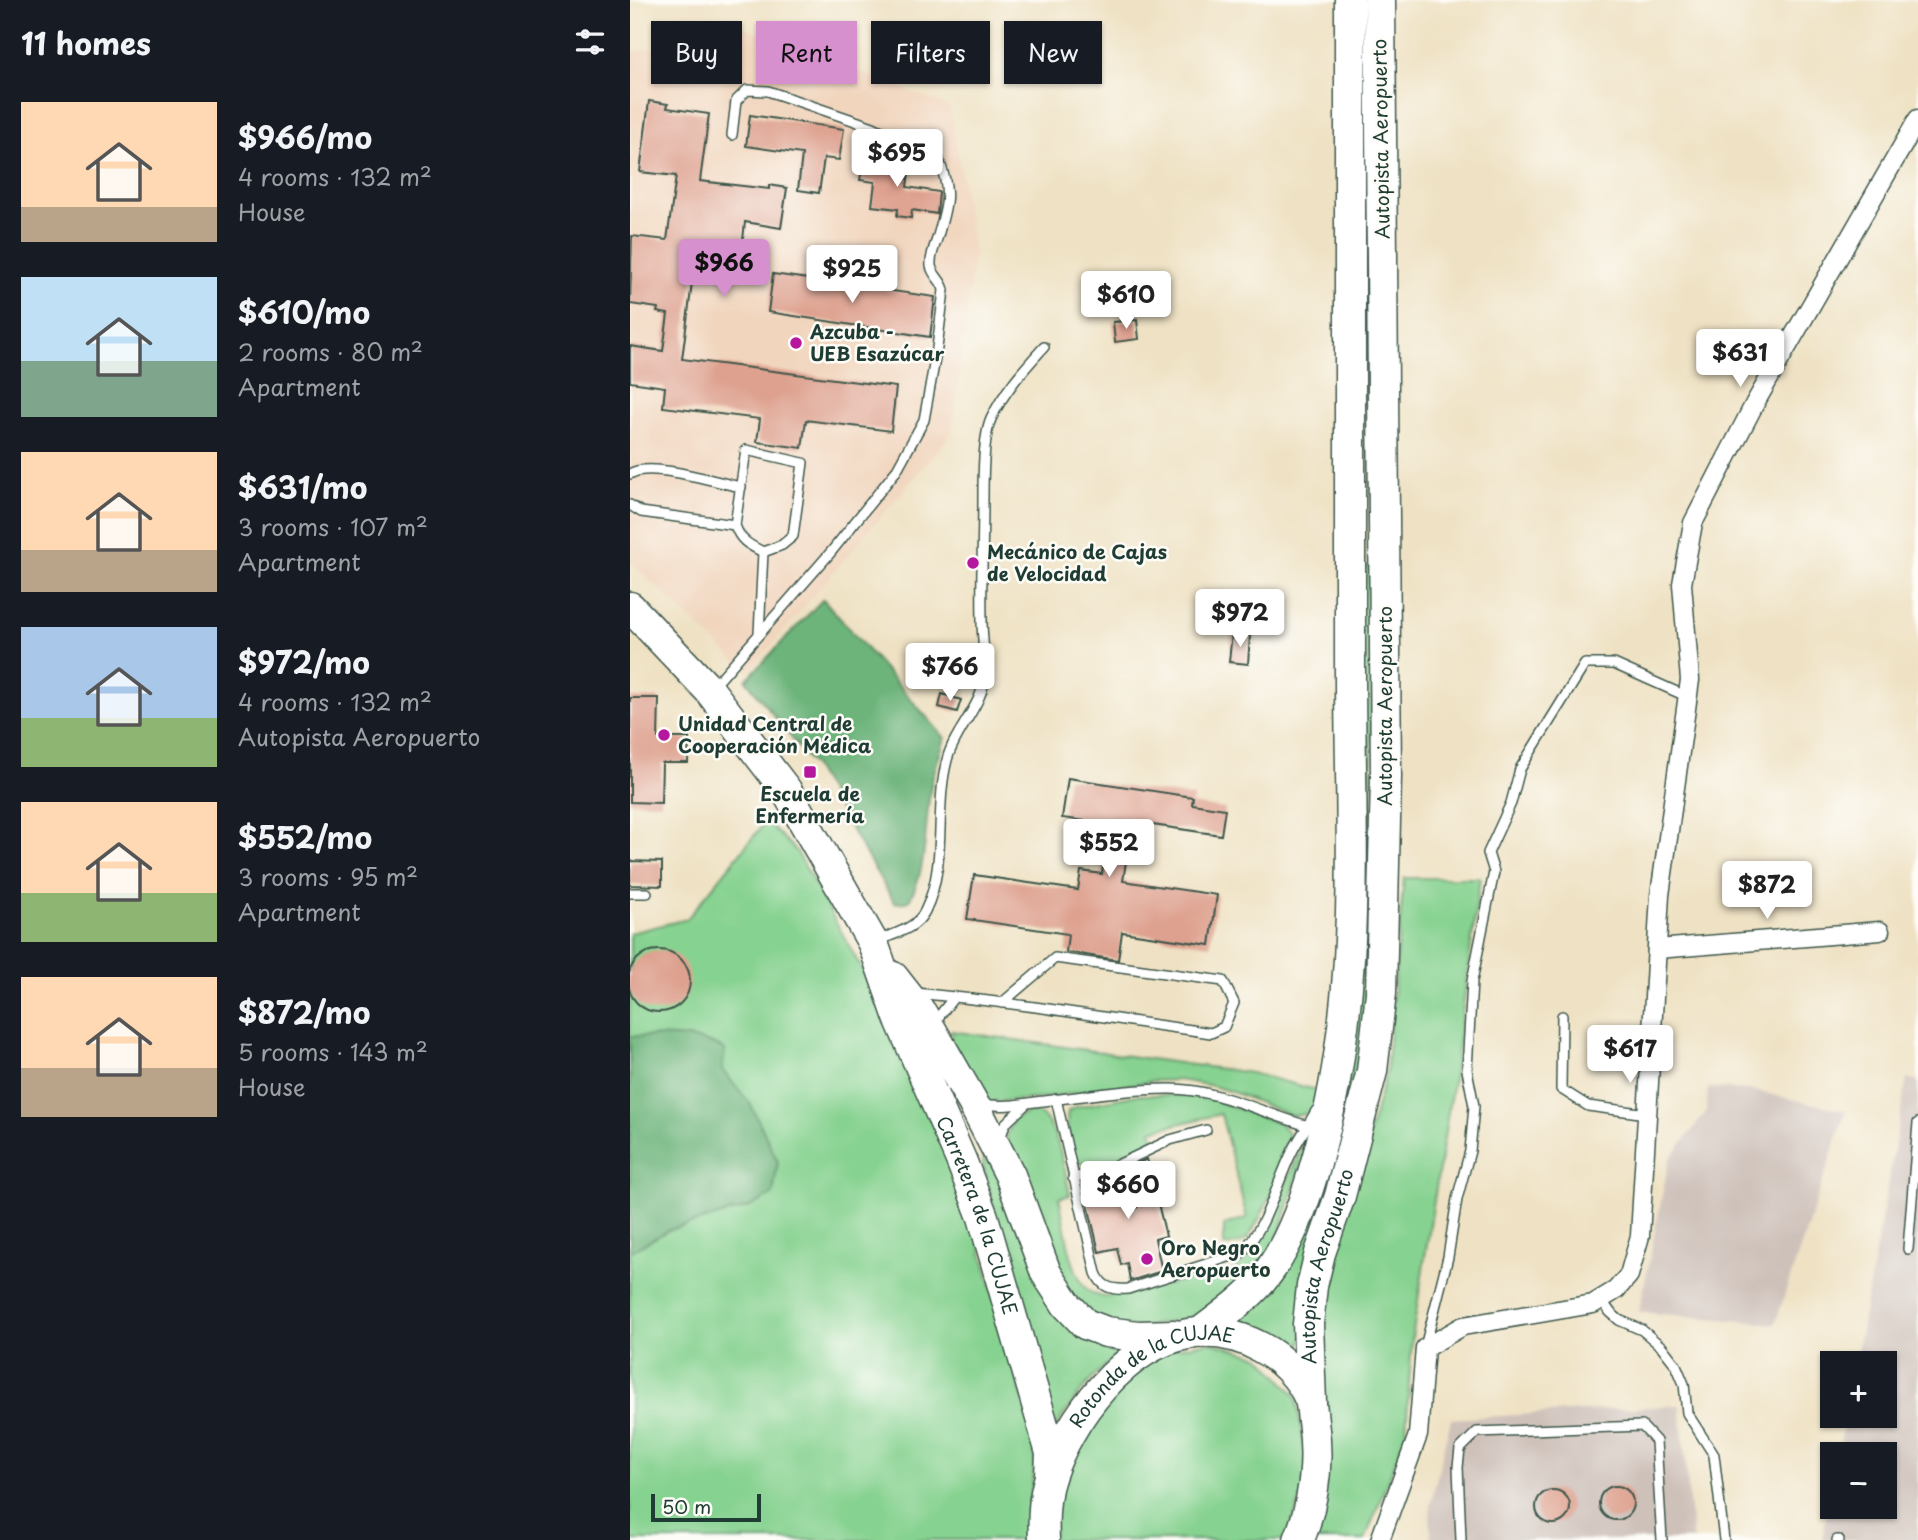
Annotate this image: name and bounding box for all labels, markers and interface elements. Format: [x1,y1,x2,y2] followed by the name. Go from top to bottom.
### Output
[21,20,151,65] text: 11 homes
[651,21,742,84] chip: Buy
[756,21,857,84] chip: Rent
[871,21,990,84] chip: Filters
[1004,21,1102,84] chip: New
[571,23,609,61] icon: filters
[1364,39,1396,239] street label: Autopista Aeropuerto
[238,114,372,159] text: $966/mo
[77,130,161,214] icon: home
[856,130,938,189] pin: $695
[868,134,926,169] text: $695
[238,159,432,194] text: 4 rooms · 132 m²
[238,194,305,229] text: House
[683,240,765,299] pin: $966
[694,244,754,279] text: $966
[811,246,893,305] pin: $925
[822,250,882,285] text: $925
[1085,272,1167,331] pin: $610
[1097,276,1155,311] text: $610
[238,289,370,334] text: $610/mo
[77,305,161,389] icon: home
[809,317,945,367] place label: Azcuba - UEB Esazúcar
[1699,330,1781,389] pin: $631
[238,334,423,369] text: 2 rooms · 80 m²
[1712,334,1768,369] text: $631
[788,335,804,351] marker: Azcuba - UEB Esazúcar
[238,369,361,404] text: Apartment
[238,464,367,509] text: $631/mo
[77,480,161,564] icon: home
[238,509,428,544] text: 3 rooms · 107 m²
[987,537,1167,587] place label: Mecánico de Cajas de Velocidad
[238,544,361,579] text: Apartment
[965,555,981,571] marker: Mecánico de Cajas de Velocidad
[1199,590,1281,649] pin: $972
[1211,594,1269,629] text: $972
[1370,606,1398,806] street label: Autopista Aeropuerto
[238,639,370,684] text: $972/mo
[909,644,991,703] pin: $766
[921,648,979,683] text: $766
[77,655,161,739] icon: home
[238,684,432,719] text: 4 rooms · 132 m²
[678,709,871,759] place label: Unidad Central de Cooperación Médica
[238,719,480,754] text: Autopista Aeropuerto
[656,727,672,743] marker: Unidad Central de Cooperación Médica
[802,764,818,780] marker: Escuela de Enfermería
[756,779,864,829] place label: Escuela de Enfermería
[238,814,372,859] text: $552/mo
[1068,820,1150,879] pin: $552
[1079,824,1139,859] text: $552
[77,830,161,914] icon: home
[238,859,418,894] text: 3 rooms · 95 m²
[1726,862,1808,921] pin: $872
[1738,866,1796,901] text: $872
[238,894,361,929] text: Apartment
[238,989,370,1034] text: $872/mo
[77,1005,161,1089] icon: home
[1589,1026,1671,1085] pin: $617
[1603,1030,1657,1065] text: $617
[238,1034,428,1069] text: 5 rooms · 143 m²
[238,1069,305,1104] text: House
[930,1111,1026,1318] street label: Carretera de la CUJAE
[1087,1162,1169,1221] pin: $660
[1097,1166,1159,1201] text: $660
[1293,1166,1359,1365] street label: Autopista Aeropuerto
[1160,1233,1270,1283] place label: Oro Negro Aeropuerto
[1139,1251,1155,1267] marker: Oro Negro Aeropuerto
[1061,1318,1237,1433] street label: Rotonda de la CUJAE
[1820,1351,1897,1519] map controls
[1820,1351,1897,1428] button: +
[1820,1442,1897,1519] button: −
[651,1491,761,1523] scale bar
[662,1492,711,1520] text: 50 m

